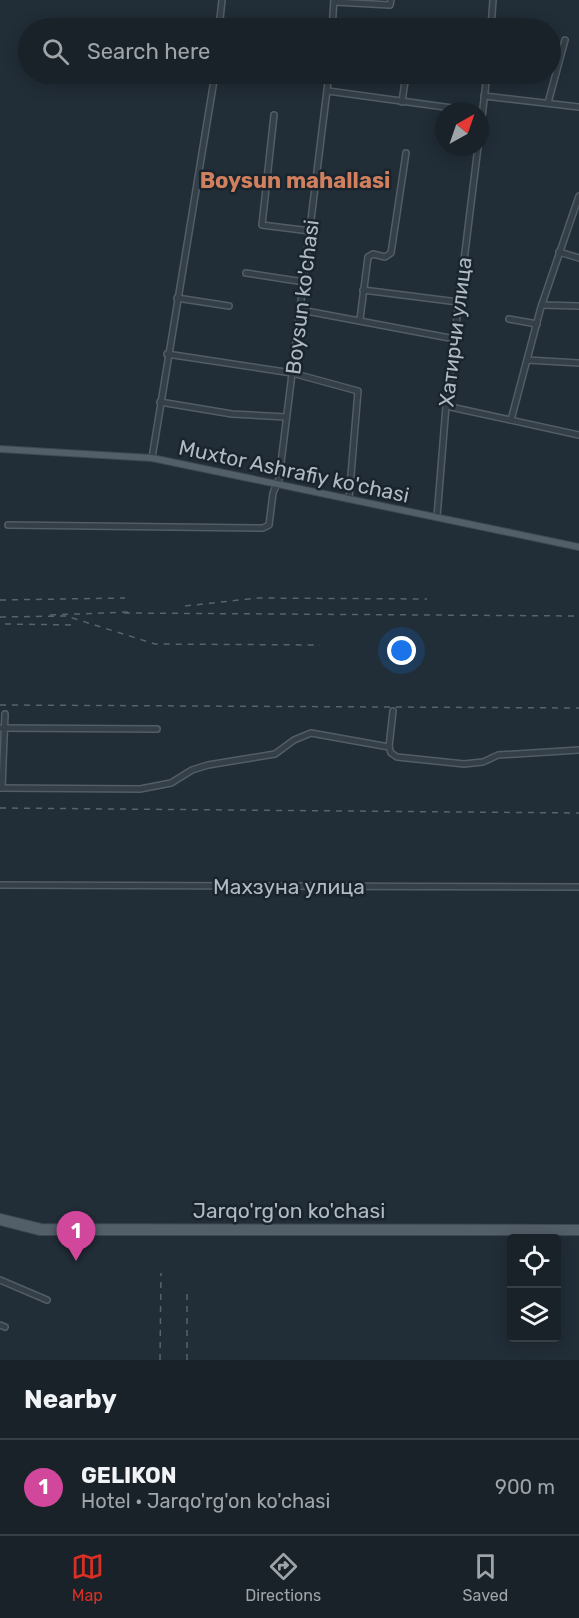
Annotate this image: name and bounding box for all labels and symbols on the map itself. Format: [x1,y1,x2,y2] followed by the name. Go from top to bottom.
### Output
[435,102,489,156] north arrow
[200,167,390,194] district label: Boysun mahallasi
[280,218,324,376] street label: Boysun ko'chasi
[433,256,477,408] street label: Хатирчи улица
[176,434,412,508] street label: Muxtor Ashrafiy ko'chasi
[387,636,416,665] your location
[213,874,365,899] street label: Махзуна улица
[193,1198,385,1223] street label: Jarqo'rg'on ko'chasi
[56,1212,96,1261] pin: 1

